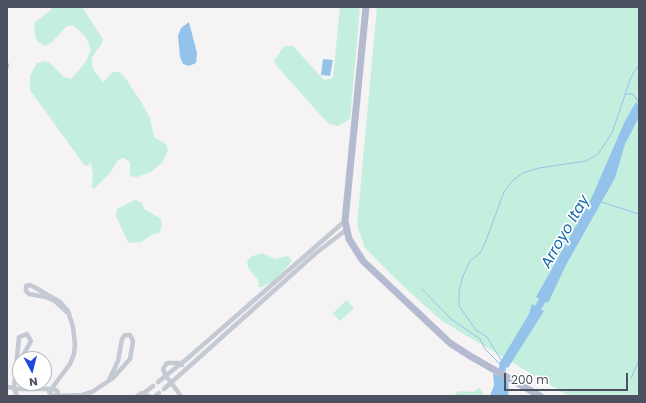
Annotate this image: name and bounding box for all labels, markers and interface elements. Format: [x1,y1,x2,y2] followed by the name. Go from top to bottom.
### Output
[538,192,594,272] water label: Arroyo Itay
[12,351,52,391] north arrow
[506,365,630,391] scale bar
[511,371,549,388] text: 200 m
[28,373,38,390] text: N

